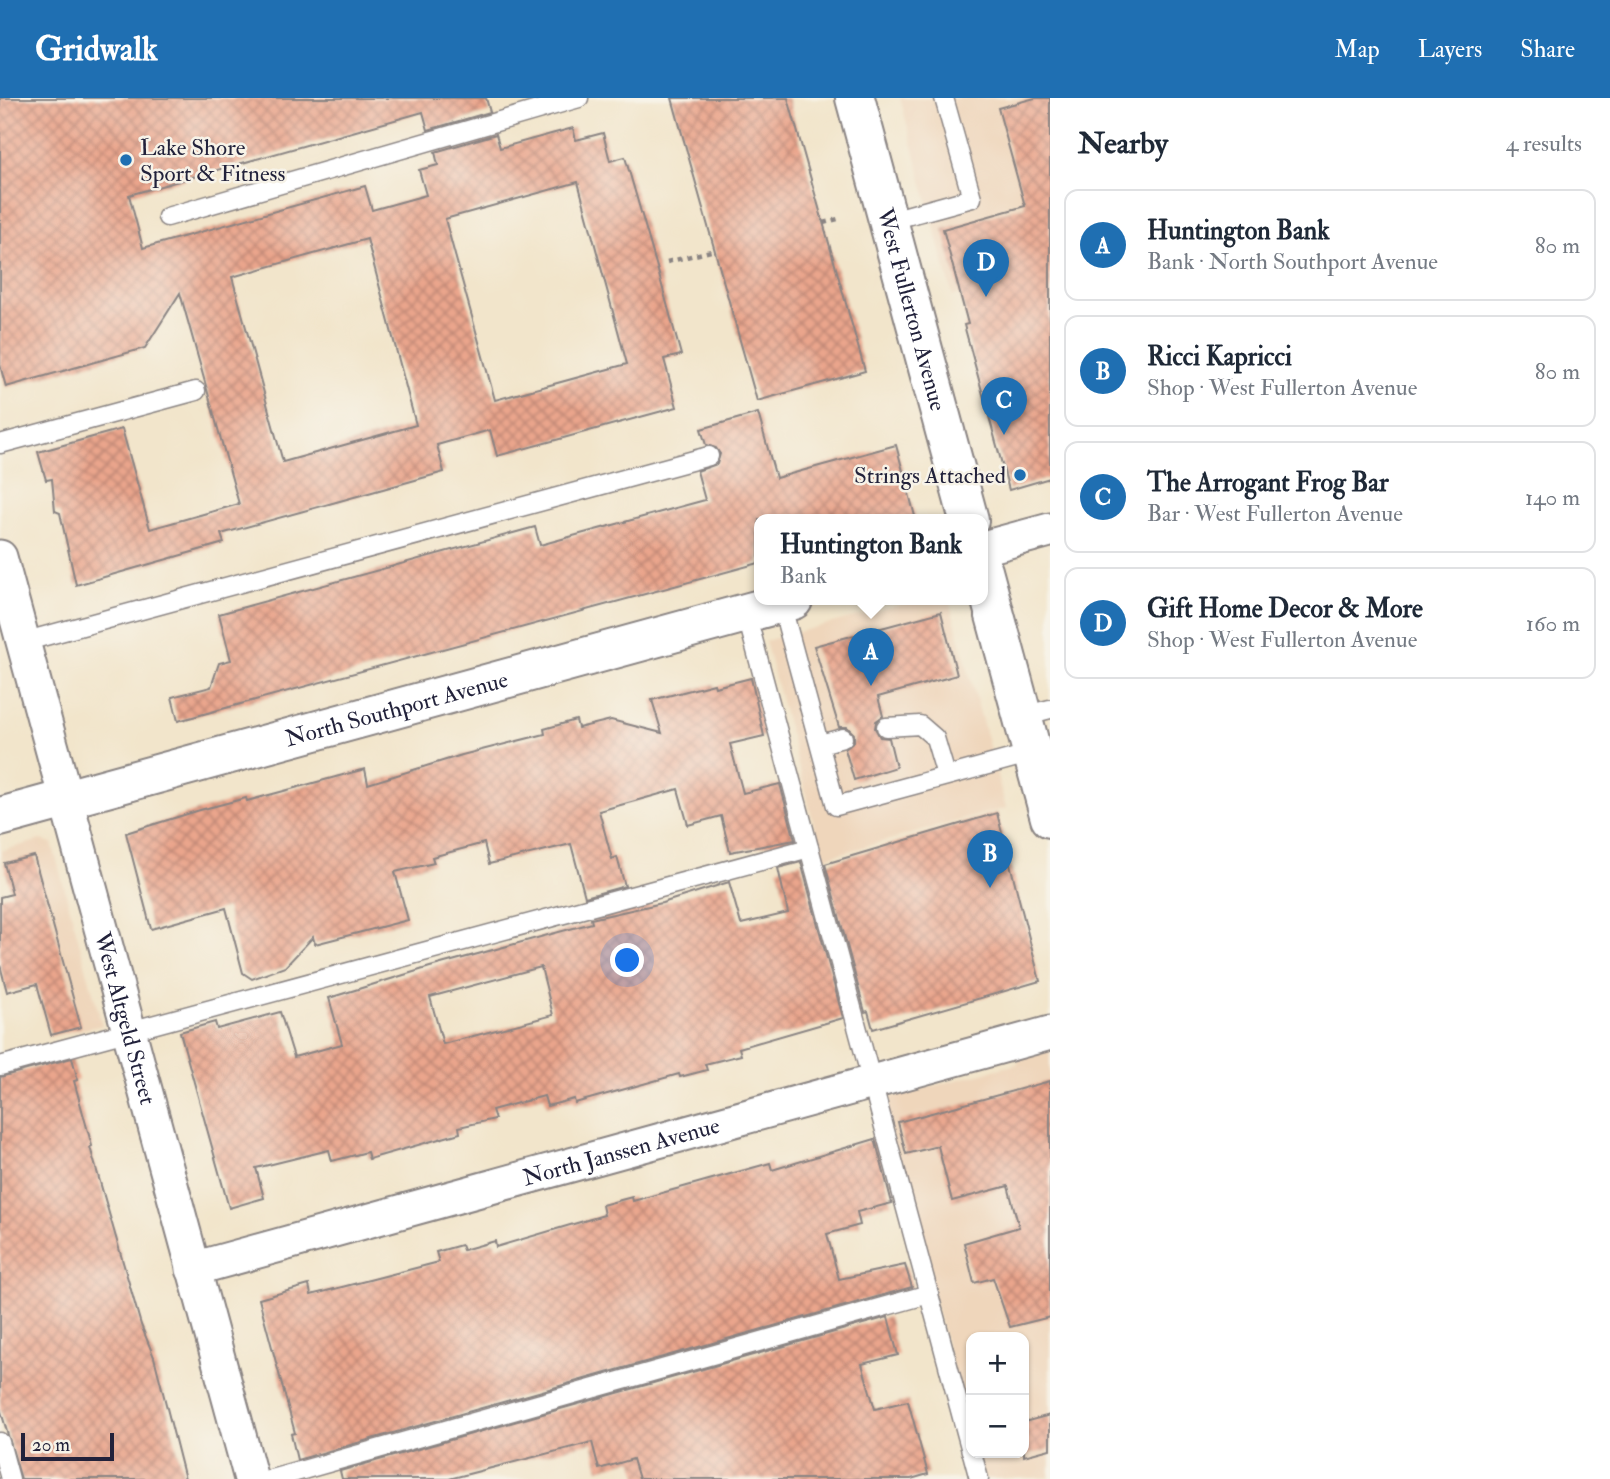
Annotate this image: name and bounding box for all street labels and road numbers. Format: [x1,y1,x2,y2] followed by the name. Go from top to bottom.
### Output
[871,204,953,414] street label: West Fullerton Avenue
[282,664,511,753] street label: North Southport Avenue
[88,928,163,1108] street label: West Altgeld Street
[519,1110,723,1192] street label: North Janssen Avenue

